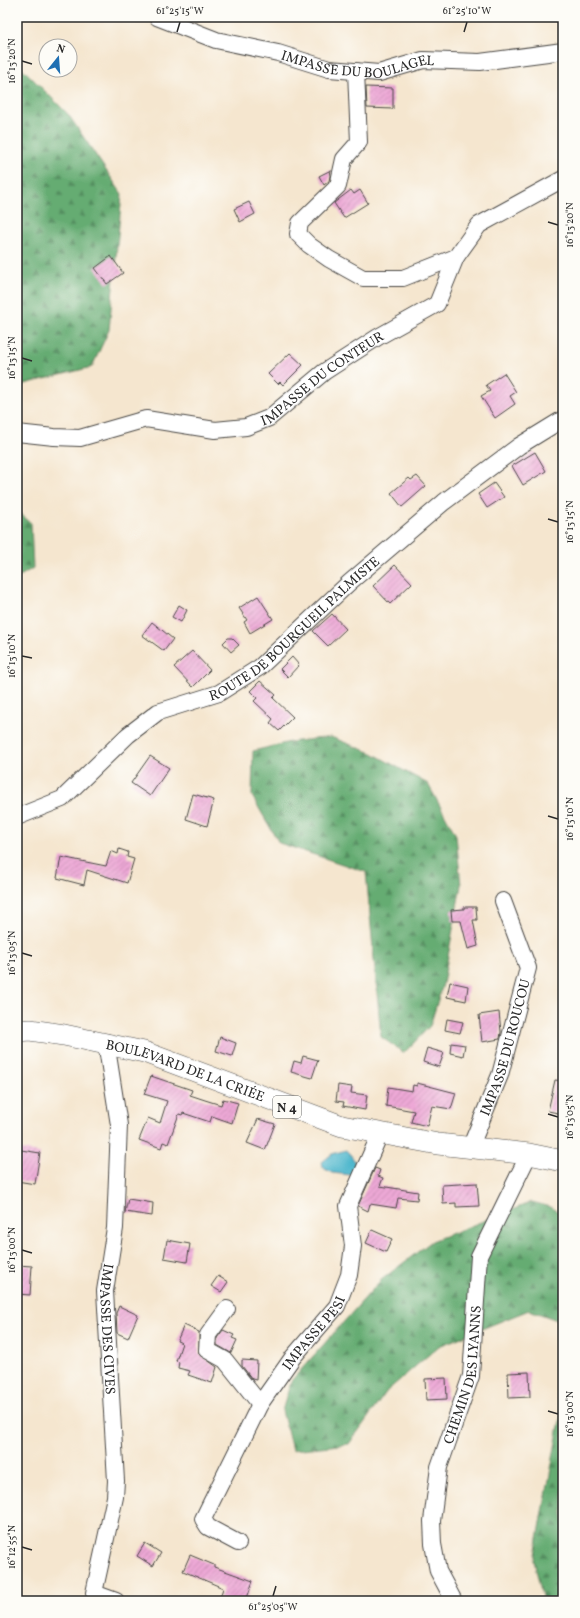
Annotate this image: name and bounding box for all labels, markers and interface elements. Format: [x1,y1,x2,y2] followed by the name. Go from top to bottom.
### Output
[156,4,204,18] text: 61°25'15"W
[443,4,491,18] text: 61°25'10"W
[5,38,19,84] text: 16°13'20"N
[38,38,78,78] north arrow
[54,42,67,58] text: N
[278,47,435,84] street label: IMPASSE DU BOULAGEL
[563,202,577,248] text: 16°13'20"N
[258,327,388,431] street label: IMPASSE DU CONTEUR
[5,336,19,380] text: 16°13'15"N
[563,500,577,544] text: 16°13'15"N
[207,553,384,707] street label: ROUTE DE BOURGUEIL PALMISTE
[5,633,19,678] text: 16°13'10"N
[563,796,577,841] text: 16°13'10"N
[5,930,19,976] text: 16°13'05"N
[476,977,536,1119] street label: IMPASSE DU ROUCOU
[104,1036,267,1107] street label: BOULEVARD DE LA CRIÉE
[563,1094,577,1140] text: 16°13'05"N
[273,1096,301,1118] road number: N 4
[5,1226,19,1273] text: 16°13'00"N
[94,1262,119,1395] street label: IMPASSE DES CIVES
[278,1294,351,1375] street label: IMPASSE PESI
[440,1305,487,1447] street label: CHEMIN DES LYANNS
[563,1390,577,1437] text: 16°13'00"N
[5,1524,19,1569] text: 16°12'55"N
[248,1600,298,1614] text: 61°25'05"W

